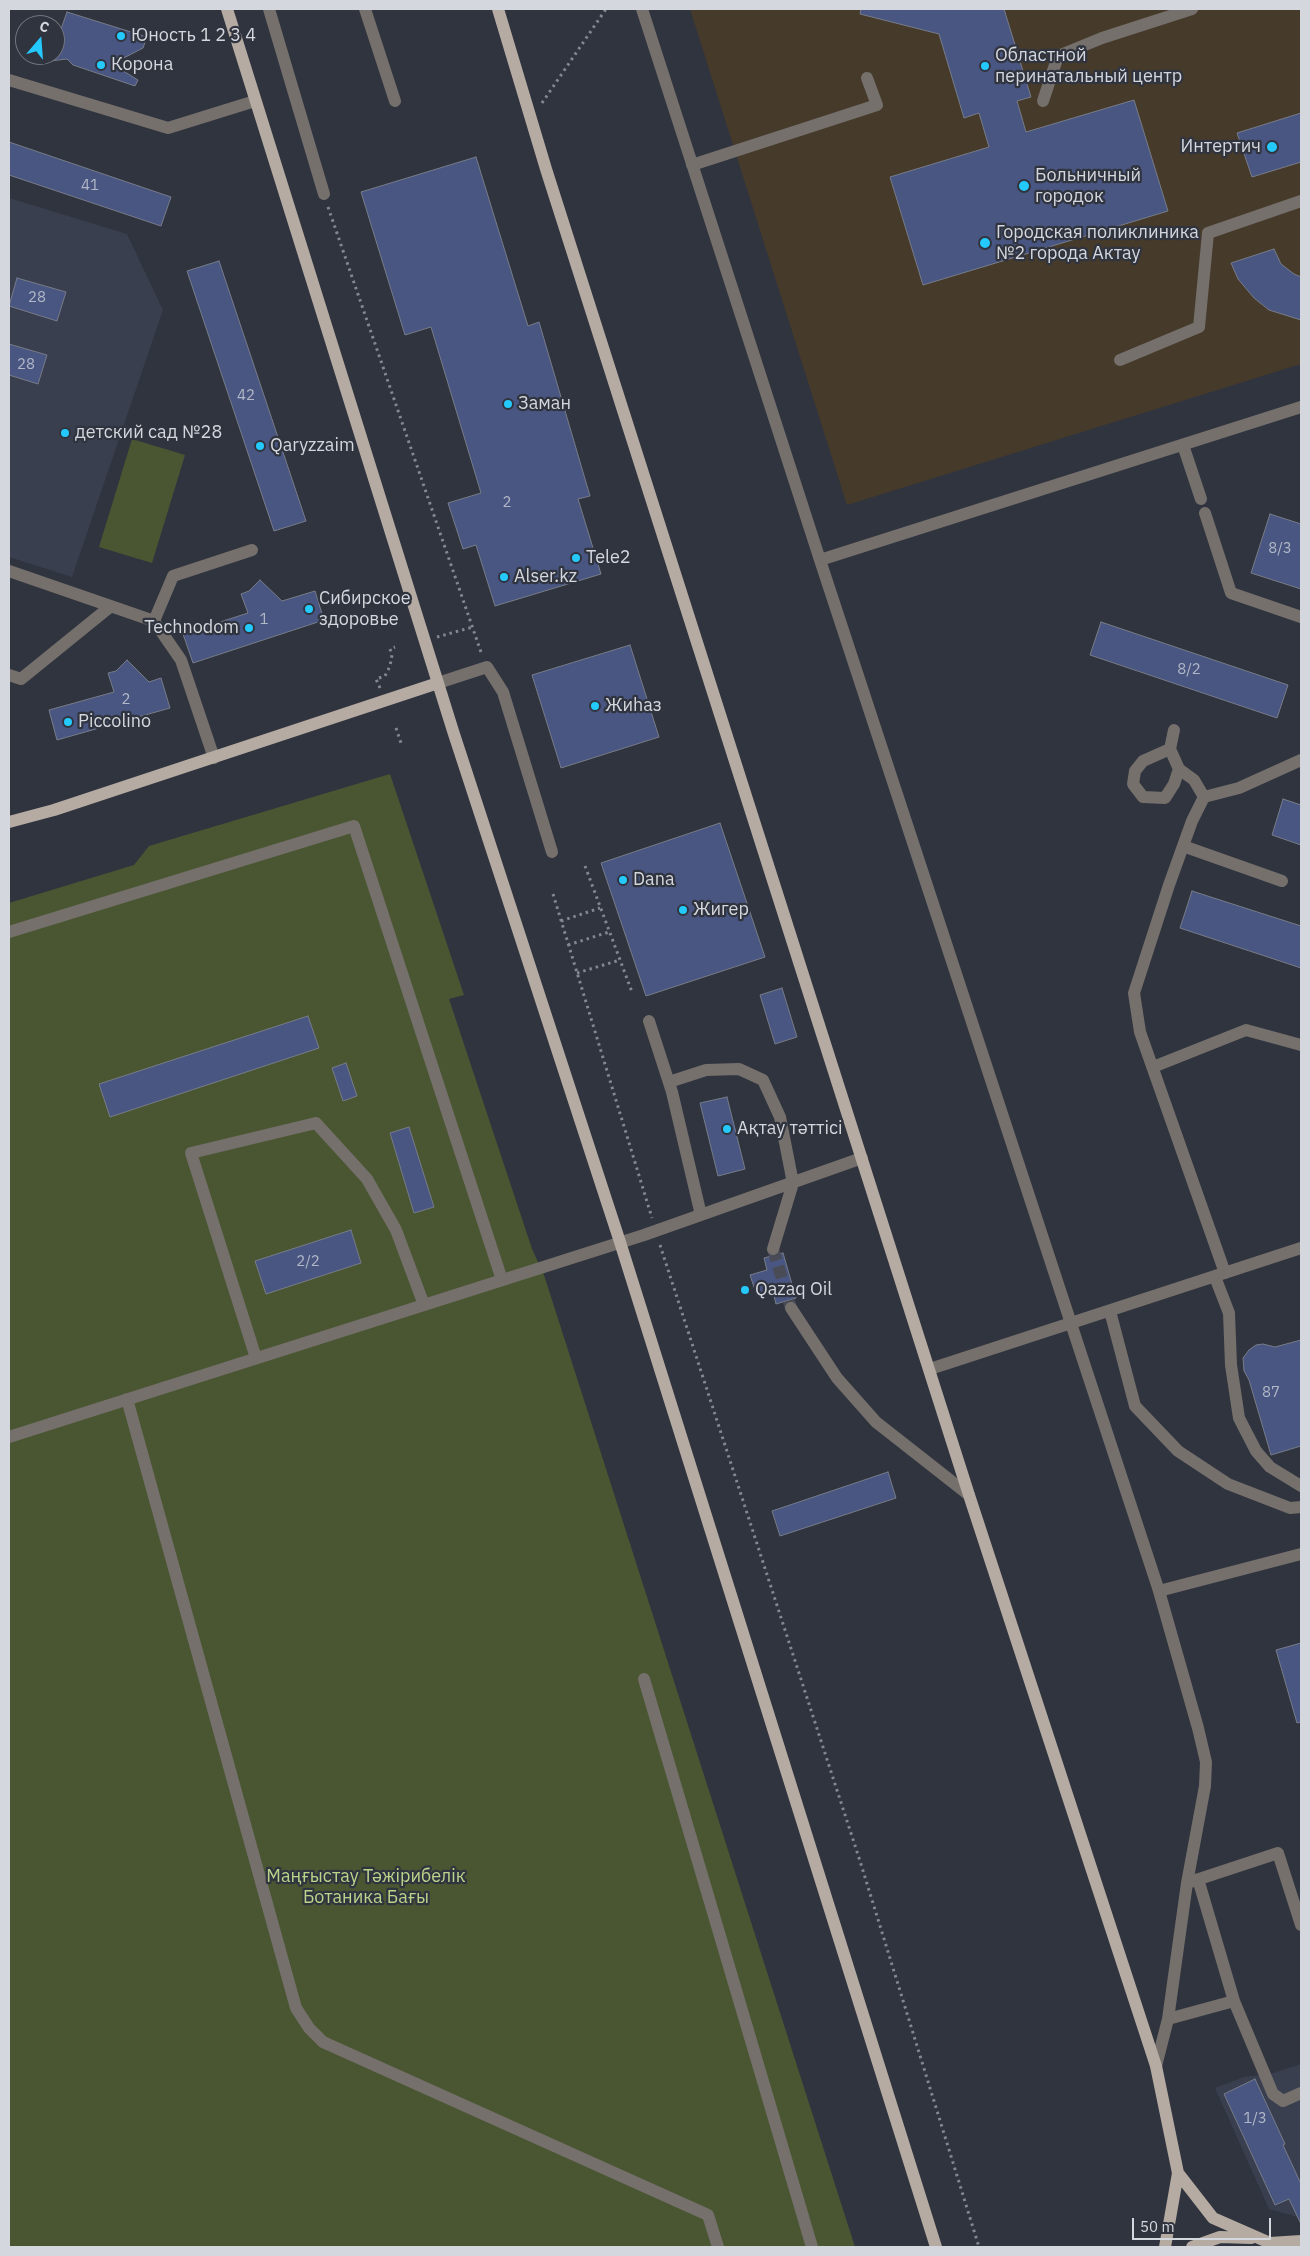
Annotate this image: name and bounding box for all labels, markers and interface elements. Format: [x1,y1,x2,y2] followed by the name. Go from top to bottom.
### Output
[15,15,65,65] north arrow
[37,17,51,37] text: С
[131,25,256,47] place label: Юность 1 2 3 4
[115,30,127,42] marker: Юность 1 2 3 4
[995,45,1182,88] place label: Областной перинатальный центр
[111,54,173,76] place label: Корона
[95,59,107,71] marker: Корона
[979,60,991,72] marker: Областной перинатальный центр
[1181,136,1261,158] place label: Интертич
[1265,140,1279,154] marker: Интертич
[1035,165,1141,208] place label: Больничный городок
[81,177,99,195] house number: 41
[1017,179,1031,193] marker: Больничный городок
[996,222,1199,264] place label: Городская поликлиника №2 города Актау
[978,236,992,250] marker: Городская поликлиника №2 города Актау
[28,289,46,307] house number: 28
[17,356,35,374] house number: 28
[237,387,255,405] house number: 42
[518,393,571,415] place label: Заман
[502,398,514,410] marker: Заман
[75,422,222,444] place label: детский сад №28
[59,427,71,439] marker: детский сад №28
[270,435,355,457] place label: Qaryzzaim
[254,440,266,452] marker: Qaryzzaim
[503,494,511,512] house number: 2
[1268,540,1292,558] house number: 8/3
[586,547,631,569] place label: Tele2
[570,552,582,564] marker: Tele2
[514,566,577,588] place label: Alser.kz
[498,571,510,583] marker: Alser.kz
[319,588,411,630] place label: Сибирское здоровье
[303,603,315,615] marker: Сибирское здоровье
[260,611,268,629] house number: 1
[144,617,239,639] place label: Technodom
[243,622,255,634] marker: Technodom
[1177,661,1201,679] house number: 8/2
[122,691,130,709] house number: 2
[605,695,662,717] place label: Жиhаз
[589,700,601,712] marker: Жиhаз
[78,711,151,733] place label: Piccolino
[62,716,74,728] marker: Piccolino
[633,869,675,891] place label: Dana
[617,874,629,886] marker: Dana
[693,899,749,921] place label: Жигер
[677,904,689,916] marker: Жигер
[737,1118,843,1140] place label: Ақтау тәттісі
[721,1123,733,1135] marker: Ақтау тәттісі
[296,1253,320,1271] house number: 2/2
[755,1279,832,1301] place label: Qazaq Oil
[739,1284,751,1296] marker: Qazaq Oil
[1262,1384,1280,1402] house number: 87
[266,1866,466,1908] park label: Маңғыстау Тәжірибелік Ботаника Бағы
[1243,2110,1267,2128] house number: 1/3
[1135,2208,1274,2240] scale bar
[1140,2217,1175,2236] text: 50 m

